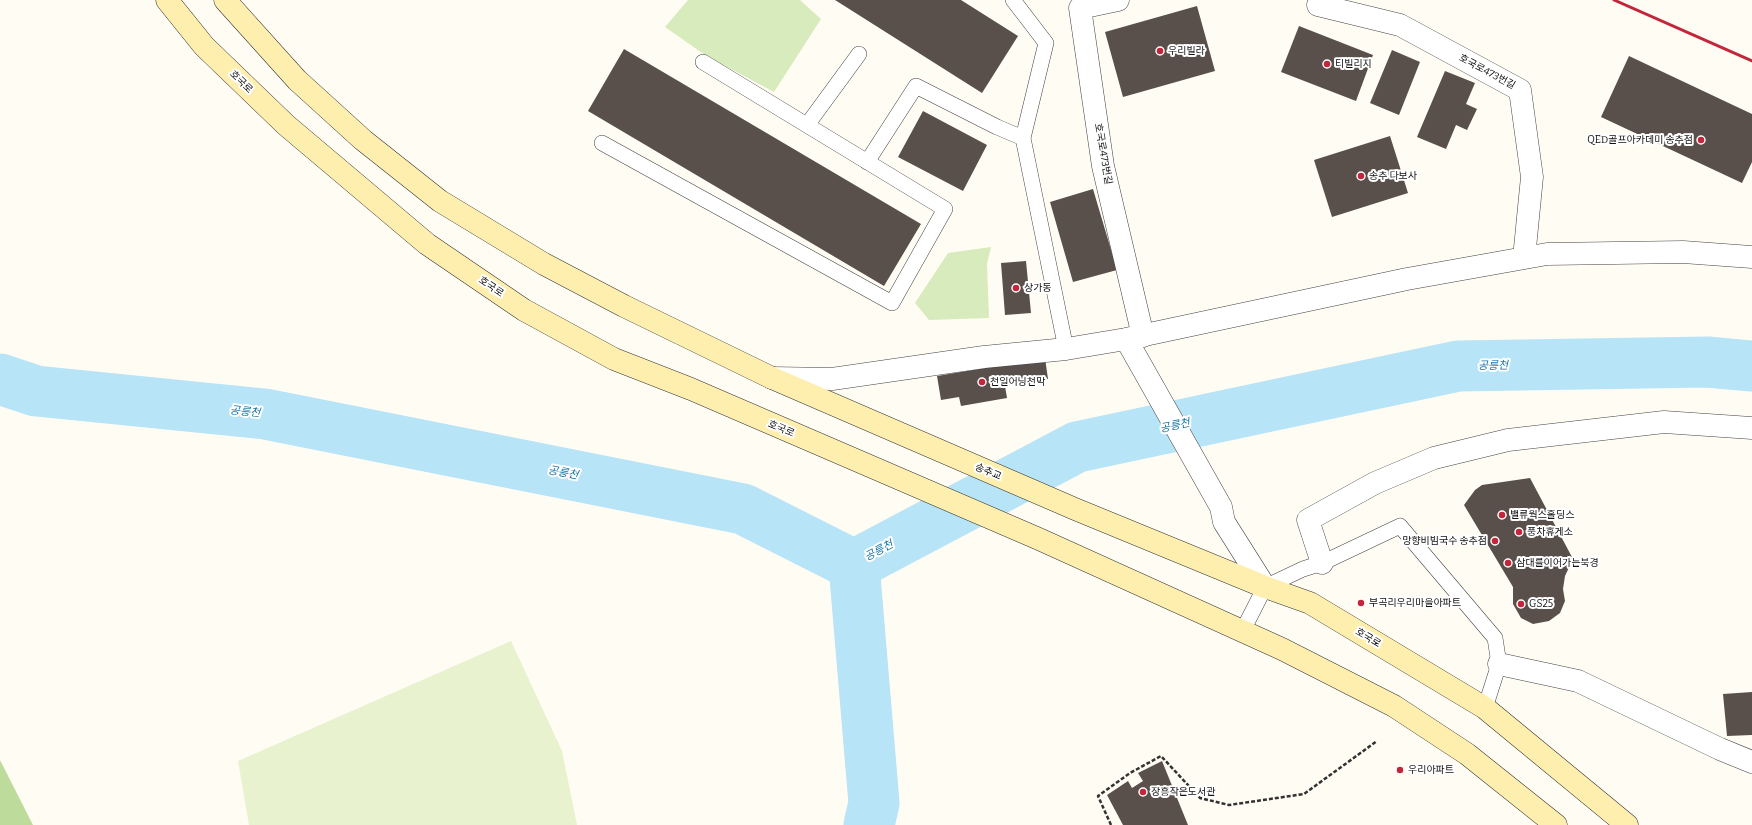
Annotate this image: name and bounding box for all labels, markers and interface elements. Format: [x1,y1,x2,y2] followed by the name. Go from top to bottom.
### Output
[1168,45,1205,57] place label: 우리빌라
[1155,46,1165,56] marker: 우리빌라
[1457,52,1517,92] street label: 호국로473번길
[1335,58,1372,70] place label: 티빌리지
[1322,59,1332,69] marker: 티빌리지
[227,68,255,96] street label: 호국로
[1092,122,1114,186] street label: 호국로473번길
[1587,134,1693,146] place label: QED골프아카데미 송추점
[1696,135,1706,145] marker: QED골프아카데미 송추점
[1369,170,1417,182] place label: 송추 다보사
[1356,171,1366,181] marker: 송추 다보사
[476,274,506,300] street label: 호국로
[1024,282,1052,294] place label: 상가동
[1011,283,1021,293] marker: 상가동
[1478,359,1508,373] water label: 공릉천
[990,376,1045,388] place label: 천일어닝천막
[977,377,987,387] marker: 천일어닝천막
[229,404,261,420] water label: 공릉천
[1159,416,1191,436] water label: 공릉천
[766,418,796,440] street label: 호국로
[973,461,1003,483] street label: 송추교
[547,464,579,482] water label: 공릉천
[1510,509,1574,521] place label: 밸류웍스홀딩스
[1497,510,1507,520] marker: 밸류웍스홀딩스
[1527,526,1573,538] place label: 풍차휴게소
[1514,527,1524,537] marker: 풍차휴게소
[1402,535,1487,547] place label: 망향비빔국수 송추점
[1490,536,1500,546] marker: 망향비빔국수 송추점
[862,538,896,564] water label: 공릉천
[1516,557,1599,569] place label: 삼대를이어가는북경
[1503,558,1513,568] marker: 삼대를이어가는북경
[1369,597,1461,609] place label: 부곡리우리마을아파트
[1356,598,1366,608] marker: 부곡리우리마을아파트
[1529,598,1553,610] place label: GS25
[1516,599,1526,609] marker: GS25
[1353,626,1383,650] street label: 호국로
[1408,764,1454,776] place label: 우리아파트
[1395,765,1405,775] marker: 우리아파트
[1151,786,1215,798] place label: 장흥작은도서관
[1138,787,1148,797] marker: 장흥작은도서관

